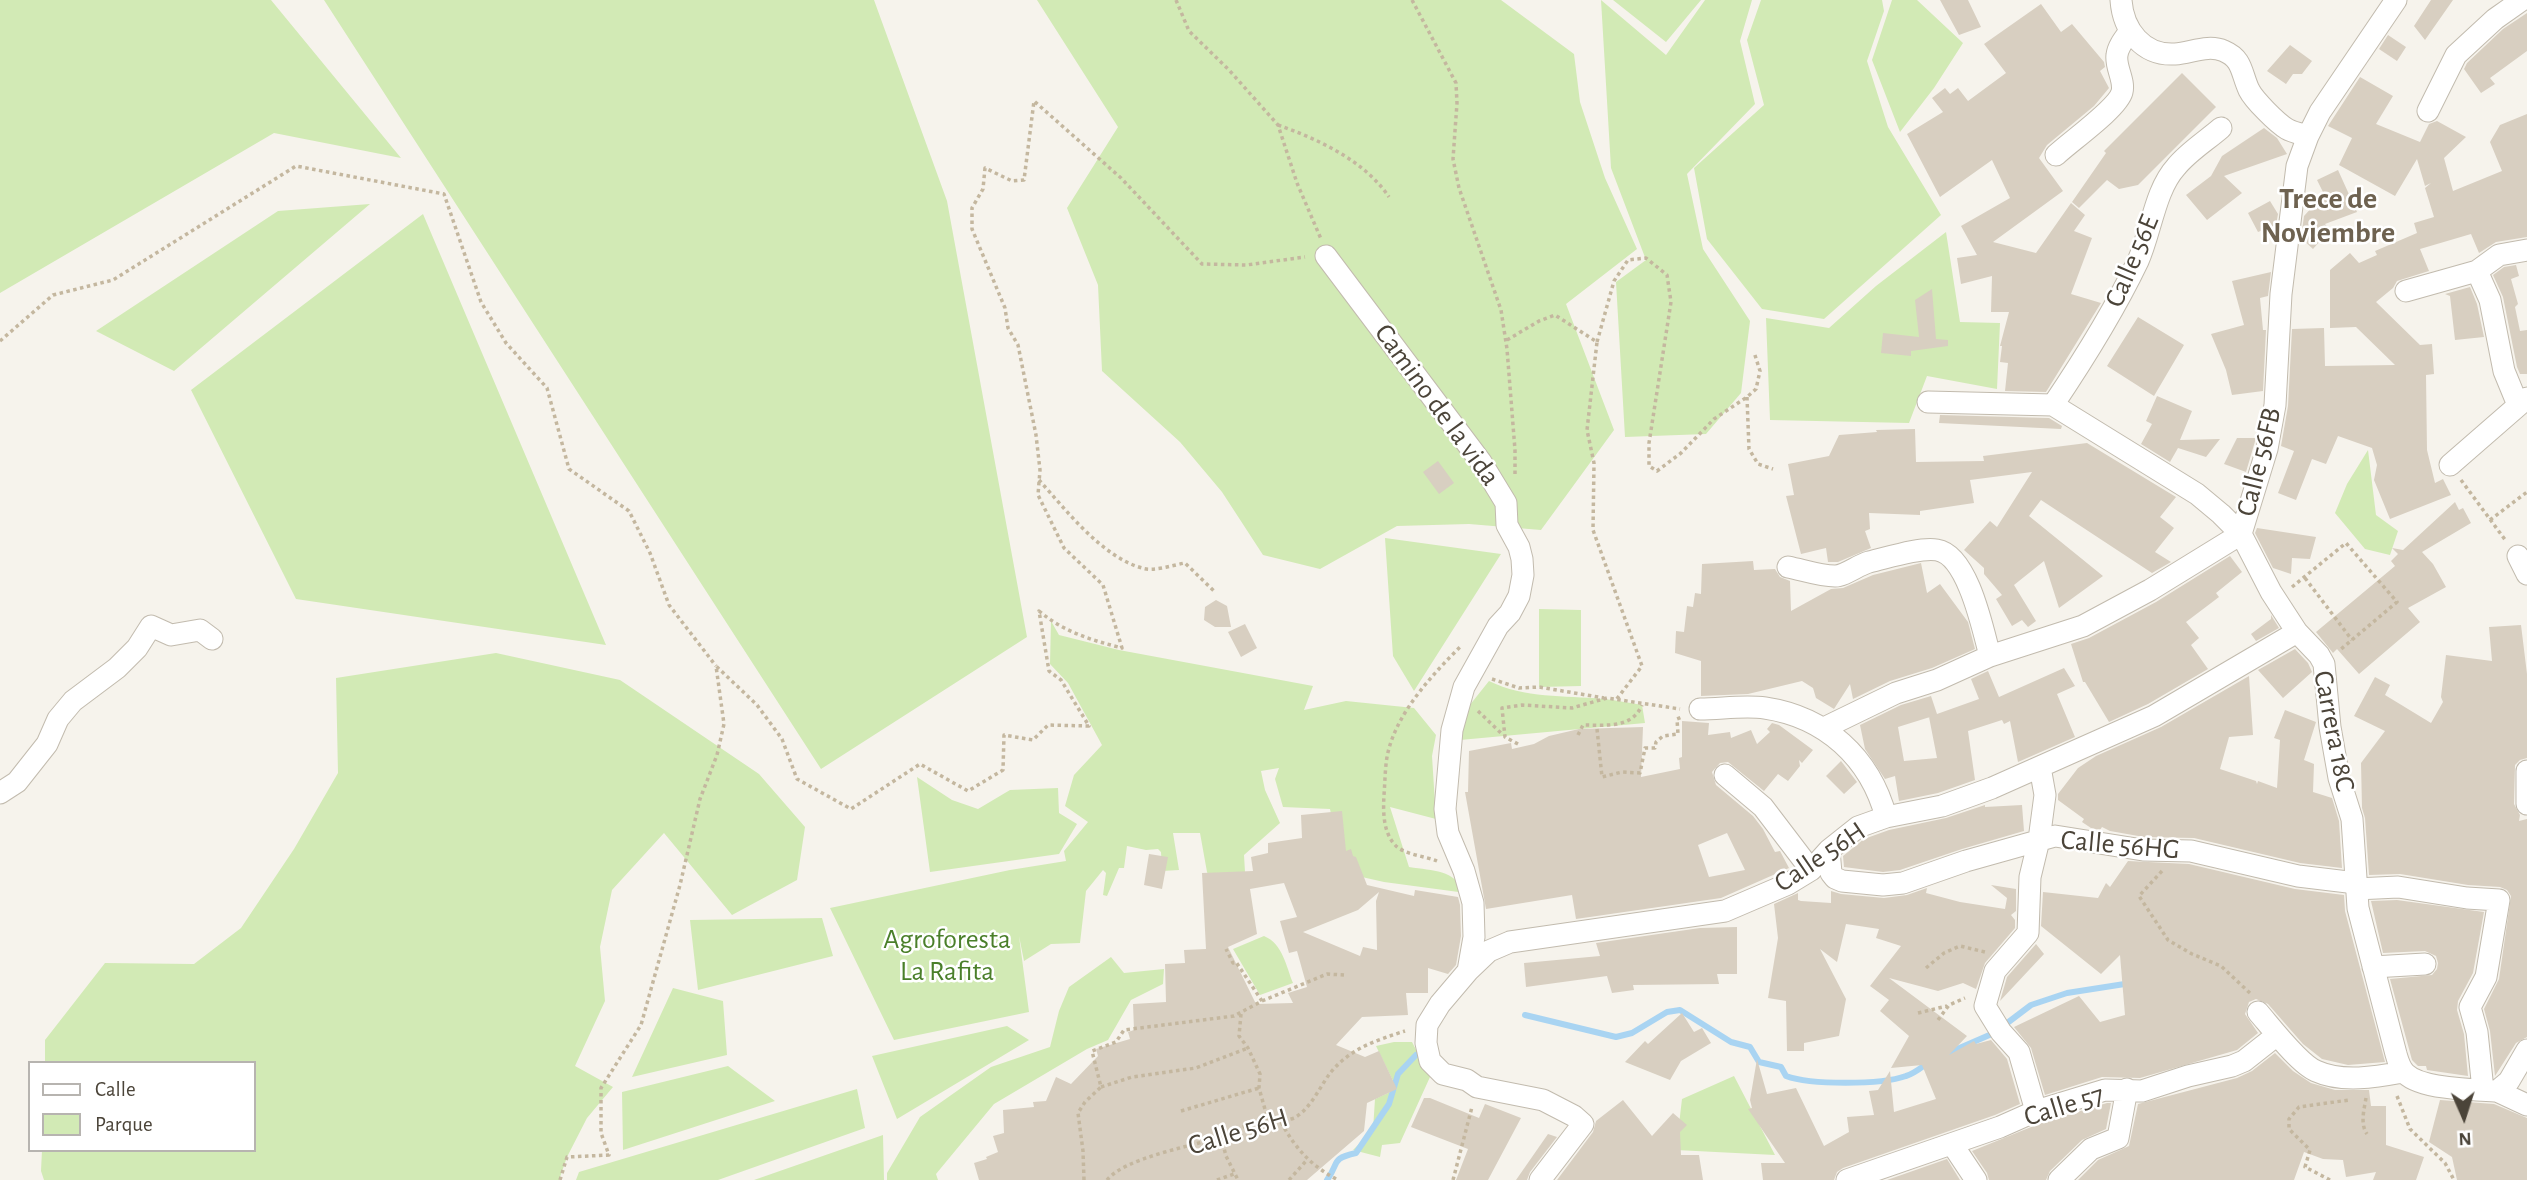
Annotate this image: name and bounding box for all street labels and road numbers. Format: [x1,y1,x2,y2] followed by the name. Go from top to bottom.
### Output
[2098,210,2166,312] street label: Calle 56E
[1367,318,1507,492] street label: Camino de la vida
[2229,404,2289,520] street label: Calle 56FB
[2306,668,2362,794] street label: Carrera 18C
[1768,814,1872,900] street label: Calle 56H
[2059,823,2181,867] street label: Calle 56HG
[2020,1078,2108,1134] street label: Calle 57
[1184,1101,1292,1163] street label: Calle 56H

